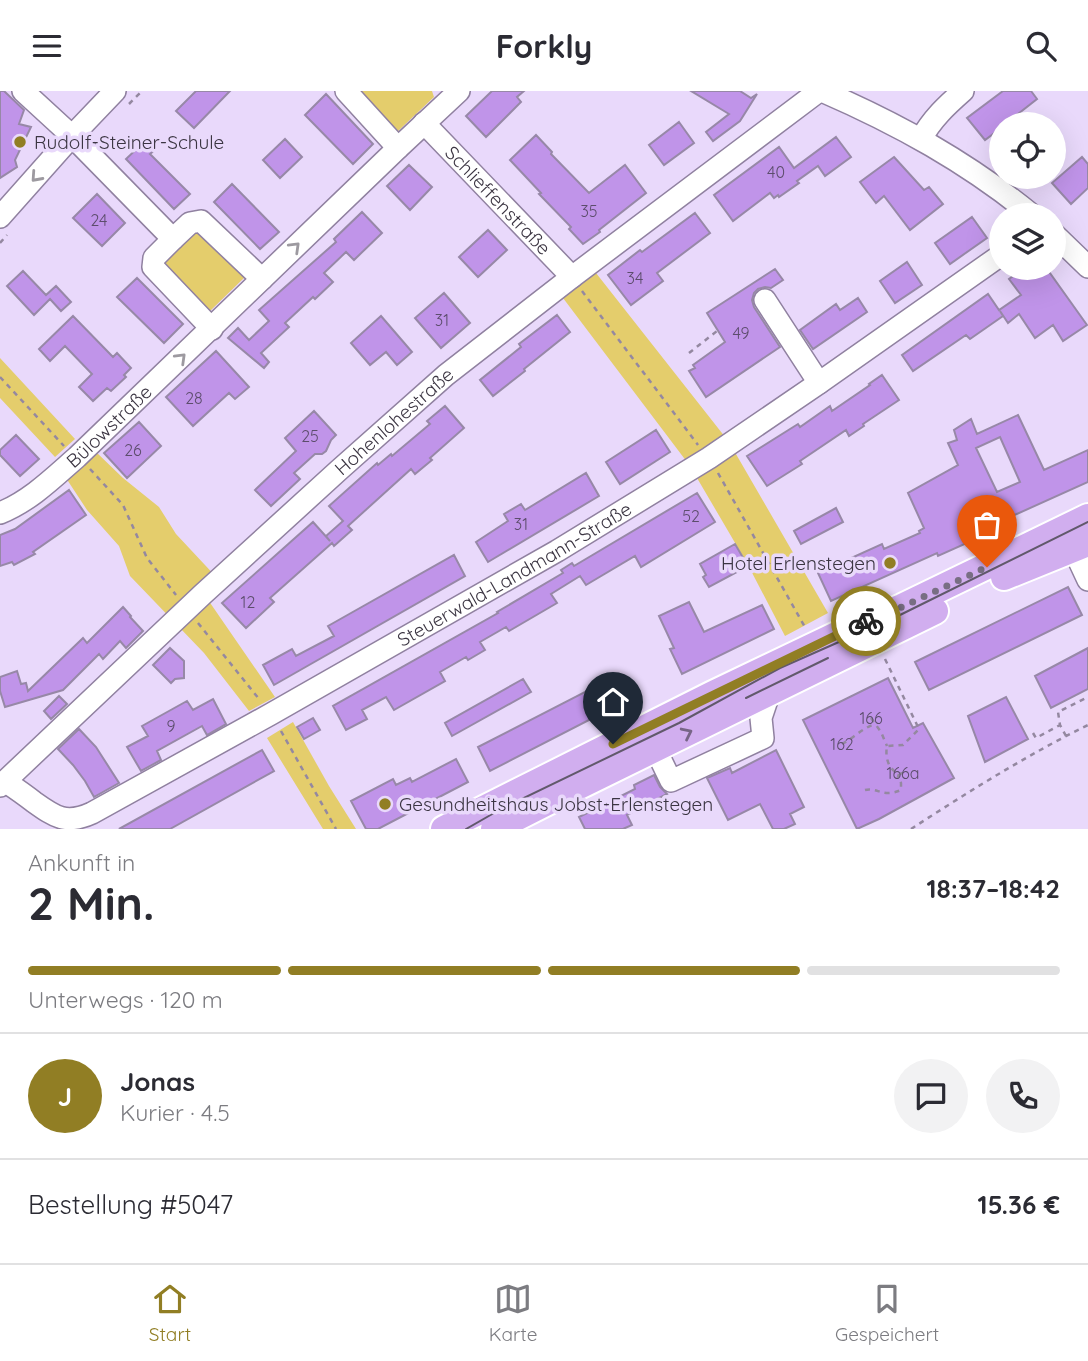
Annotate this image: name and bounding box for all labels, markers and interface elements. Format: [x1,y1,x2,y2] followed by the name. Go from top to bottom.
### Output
[496,26,592,66] text: Forkly
[28,27,66,65] icon: menu
[1022,27,1060,65] icon: search
[989,112,1066,280] map controls
[989,112,1066,189] button: locate
[34,130,224,154] place label: Rudolf-Steiner-Schule
[12,134,28,150] marker: Rudolf-Steiner-Schule
[440,141,556,260] street label: Schlieffenstraße
[767,162,785,182] house number: 40
[31,169,44,182] one-way arrow
[580,201,598,221] house number: 35
[989,203,1066,280] button: layers
[90,210,108,230] house number: 24
[287,243,300,256] one-way arrow
[627,268,643,288] house number: 34
[435,310,449,330] house number: 31
[732,323,750,343] house number: 49
[173,353,186,366] one-way arrow
[330,362,458,480] street label: Hohenlohestraße
[61,380,157,473] street label: Bülowstraße
[185,388,203,408] house number: 28
[301,426,319,446] house number: 25
[124,440,142,460] house number: 26
[957,495,1017,567] pin
[393,496,636,652] street label: Steuerwald-Landmann-Straße
[682,506,700,526] house number: 52
[968,506,1006,544] icon: bag
[514,514,528,534] house number: 31
[721,551,876,575] place label: Hotel Erlenstegen
[882,555,898,571] marker: Hotel Erlenstegen
[831,586,901,656] courier
[241,592,256,612] house number: 12
[847,602,885,640] icon: bike
[583,672,643,744] pin
[594,683,632,721] icon: home
[859,708,883,728] house number: 166
[167,716,176,736] house number: 9
[680,727,692,741] one-way arrow
[830,734,854,754] house number: 162
[887,763,919,783] house number: 166a
[399,792,713,816] place label: Gesundheitshaus Jobst-Erlenstegen
[377,796,393,812] marker: Gesundheitshaus Jobst-Erlenstegen
[28,848,135,877] text: Ankunft in
[926,872,1060,905] text: 18:37–18:42
[28,874,154,932] text: 2 Min.
[28,985,223,1014] text: Unterwegs · 120 m
[894,1059,968,1133] button: chat
[986,1059,1060,1133] button: phone
[120,1065,195,1098] text: Jonas
[58,1080,72,1113] text: J
[120,1098,230,1127] text: Kurier · 4.5
[28,1188,233,1221] text: Bestellung #5047
[978,1188,1060,1221] text: 15.36 €
[149,1280,191,1346] tab: Start
[489,1280,537,1346] tab: Karte
[835,1280,939,1346] tab: Gespeichert

